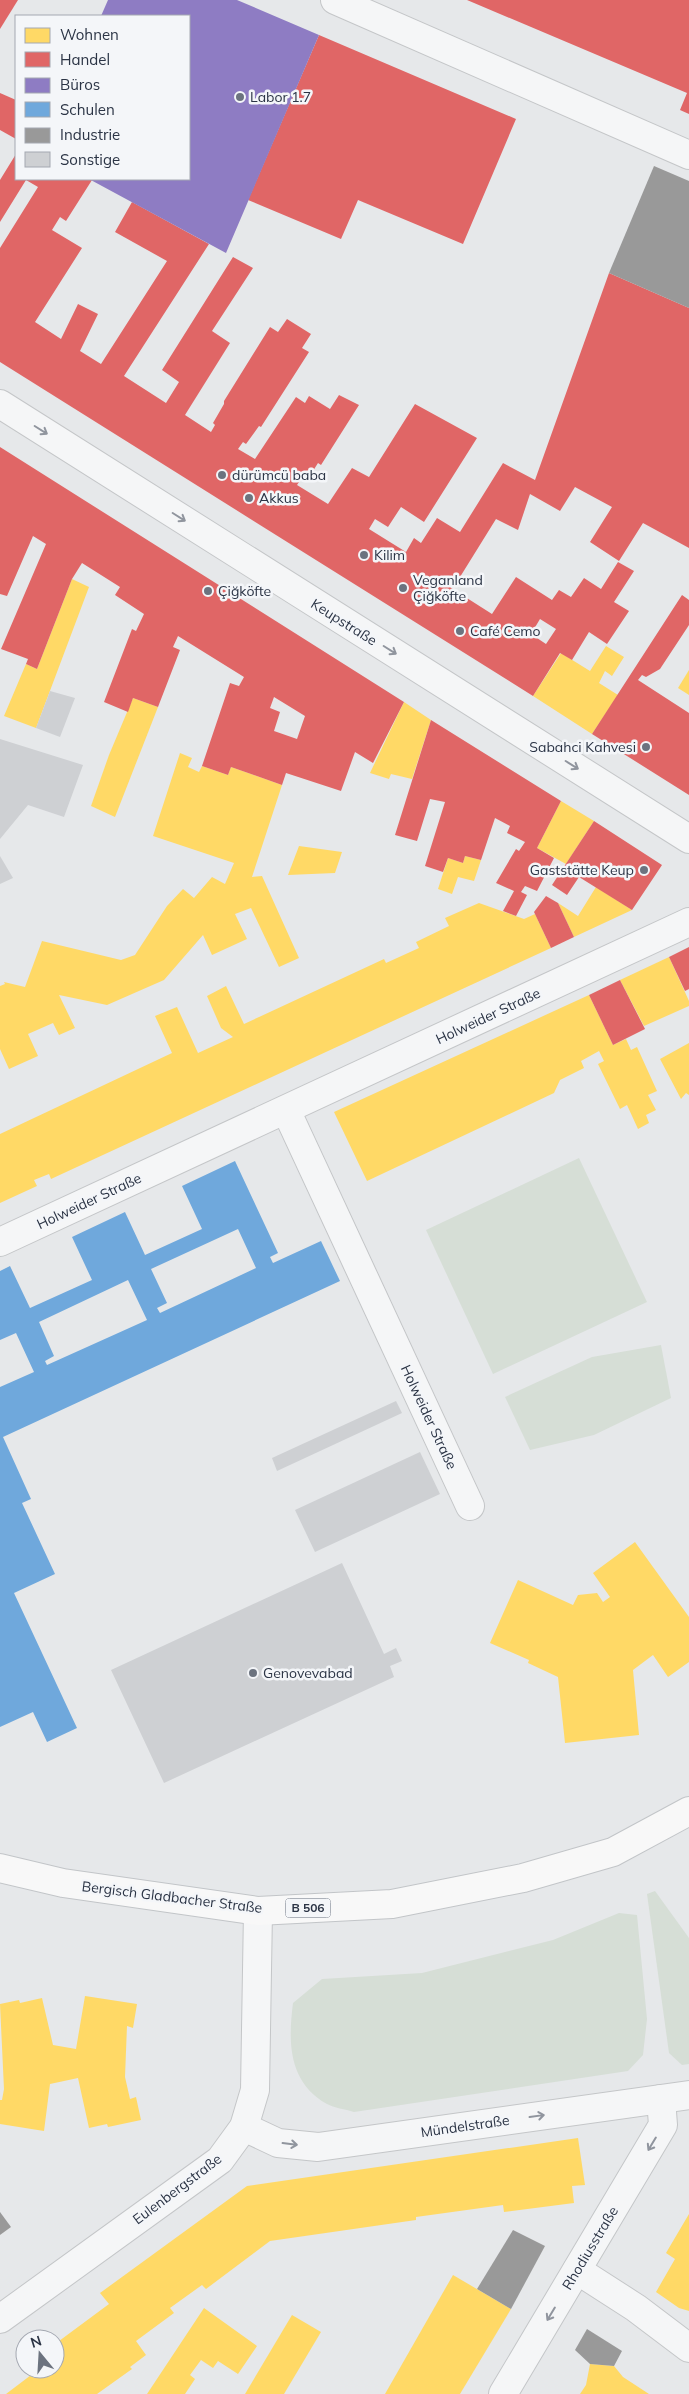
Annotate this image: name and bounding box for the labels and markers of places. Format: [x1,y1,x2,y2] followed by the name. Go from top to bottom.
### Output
[250,88,311,106] place label: Labor 1.7
[234,91,246,103] marker: Labor 1.7
[232,466,326,484] place label: dürümcü baba
[216,469,228,481] marker: dürümcü baba
[259,489,299,507] place label: Akkus
[243,492,255,504] marker: Akkus
[374,546,405,564] place label: Kilim
[358,549,370,561] marker: Kilim
[413,571,483,605] place label: Veganland Çiğköfte
[218,582,271,600] place label: Çiğköfte
[397,582,409,594] marker: Veganland Çiğköfte
[202,585,214,597] marker: Çiğköfte
[470,622,541,640] place label: Café Cemo
[454,625,466,637] marker: Café Cemo
[529,738,636,756] place label: Sabahci Kahvesi
[640,741,652,753] marker: Sabahci Kahvesi
[530,861,634,879] place label: Gaststätte Keup
[638,864,650,876] marker: Gaststätte Keup
[263,1664,353,1682] place label: Genovevabad
[247,1667,259,1679] marker: Genovevabad

